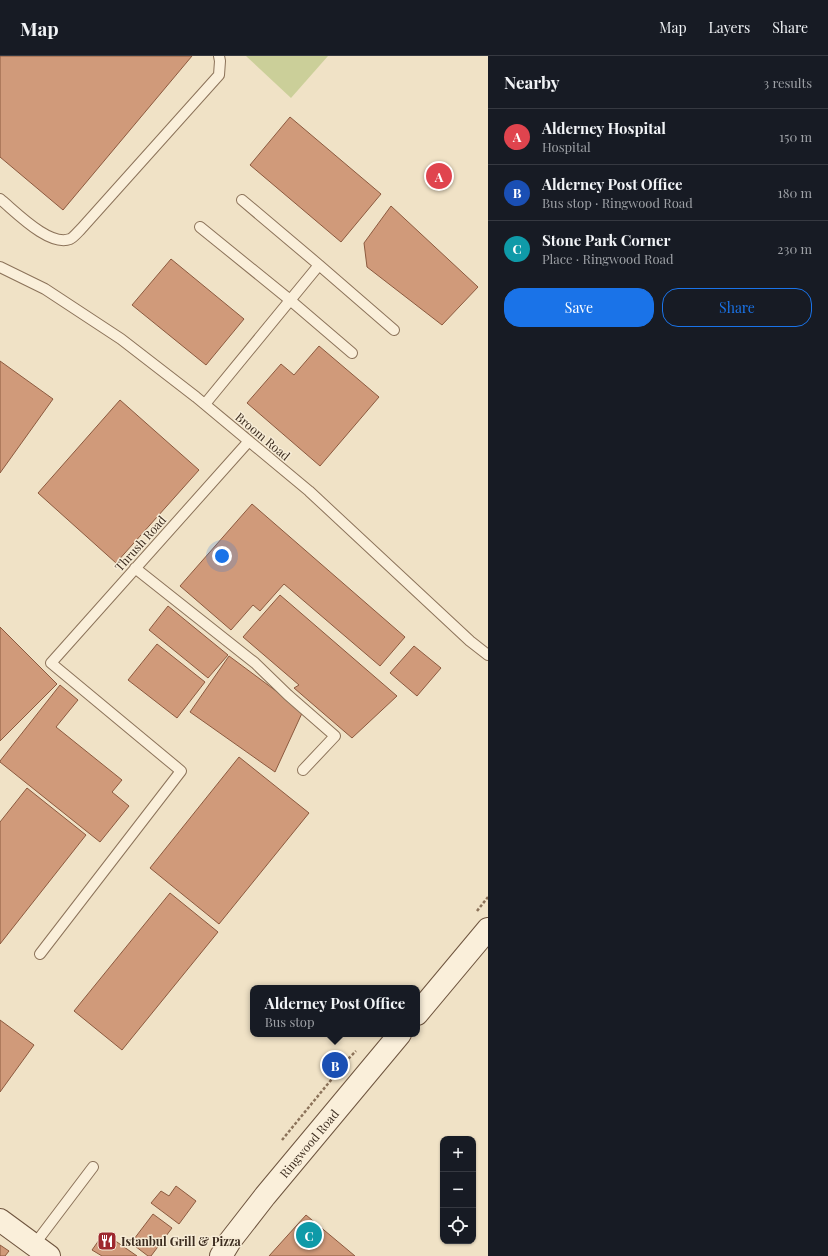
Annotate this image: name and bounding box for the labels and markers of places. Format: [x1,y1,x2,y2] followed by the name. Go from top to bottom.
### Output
[426,161,452,191] pin: A
[322,1050,348,1080] pin: B
[296,1220,322,1250] pin: C
[96,1230,118,1252] restaurant icon: Istanbul Grill & Pizza
[121,1233,242,1249] place label: Istanbul Grill & Pizza

